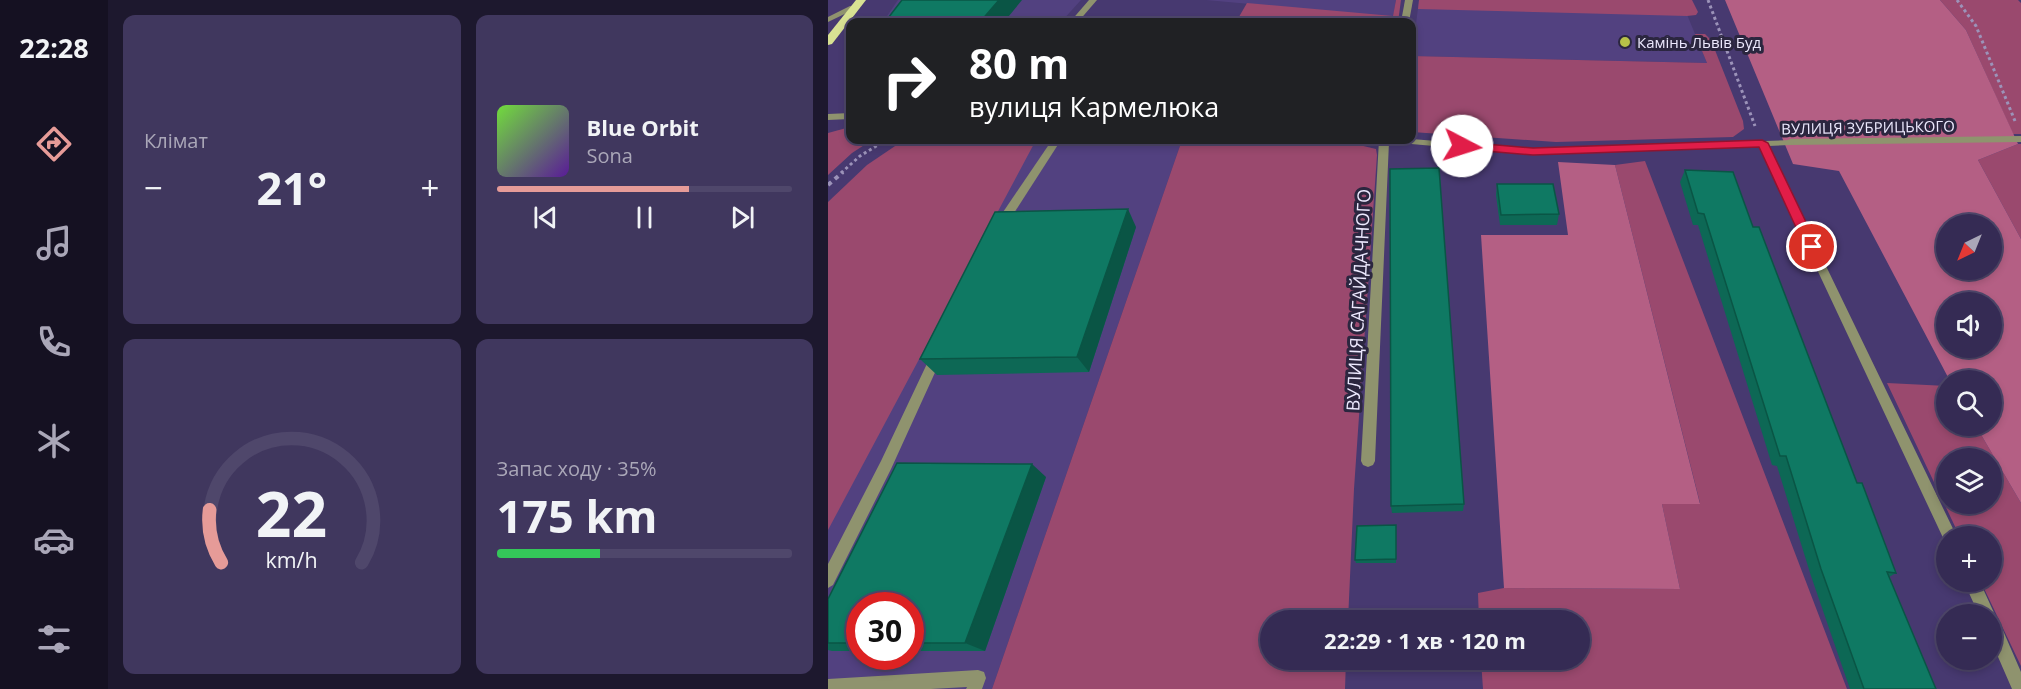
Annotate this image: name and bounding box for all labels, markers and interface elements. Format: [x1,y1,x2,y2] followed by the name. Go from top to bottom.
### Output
[19,29,89,66] text: 22:28
[1637,32,1762,52] place label: Камінь Львів Буд
[969,34,1069,91] text: 80 m
[1618,35,1632,49] marker: Камінь Львів Буд
[870,42,948,120] icon: right
[969,88,1219,125] text: вулиця Кармелюка
[587,112,699,142] text: Blue Orbit
[1430,114,1494,178] position arrow
[1781,115,1955,139] street label: ВУЛИЦЯ ЗУБРИЦЬКОГО
[33,123,75,165] icon: directions
[144,127,208,154] text: Клімат
[587,142,633,169] text: Sona
[256,157,327,218] text: 21°
[144,165,163,210] text: −
[421,165,439,210] text: +
[1340,188,1376,412] street label: ВУЛИЦЯ САГАЙДАЧНОГО
[529,201,562,234] icon: previous
[628,201,661,234] icon: pause
[726,201,759,234] icon: next
[1936,214,2002,280] north arrow
[1936,214,2002,670] map controls
[1786,221,1837,272] pin
[33,222,75,264] icon: music
[1795,230,1828,263] icon: arrive
[1936,292,2002,358] button: sound
[33,321,75,363] icon: phone
[1936,370,2002,436] button: search
[33,420,75,462] icon: climate
[1936,448,2002,514] button: layers
[497,455,657,482] text: Запас ходу · 35%
[256,470,327,555] text: 22
[497,485,657,546] text: 175 km
[33,519,75,561] icon: car
[1936,526,2002,592] button: +
[266,546,318,575] text: km/h
[846,592,924,670] speed limit sign: 30
[1936,604,2002,670] button: −
[33,618,75,660] icon: filters
[1324,625,1526,655] text: 22:29 · 1 хв · 120 m

